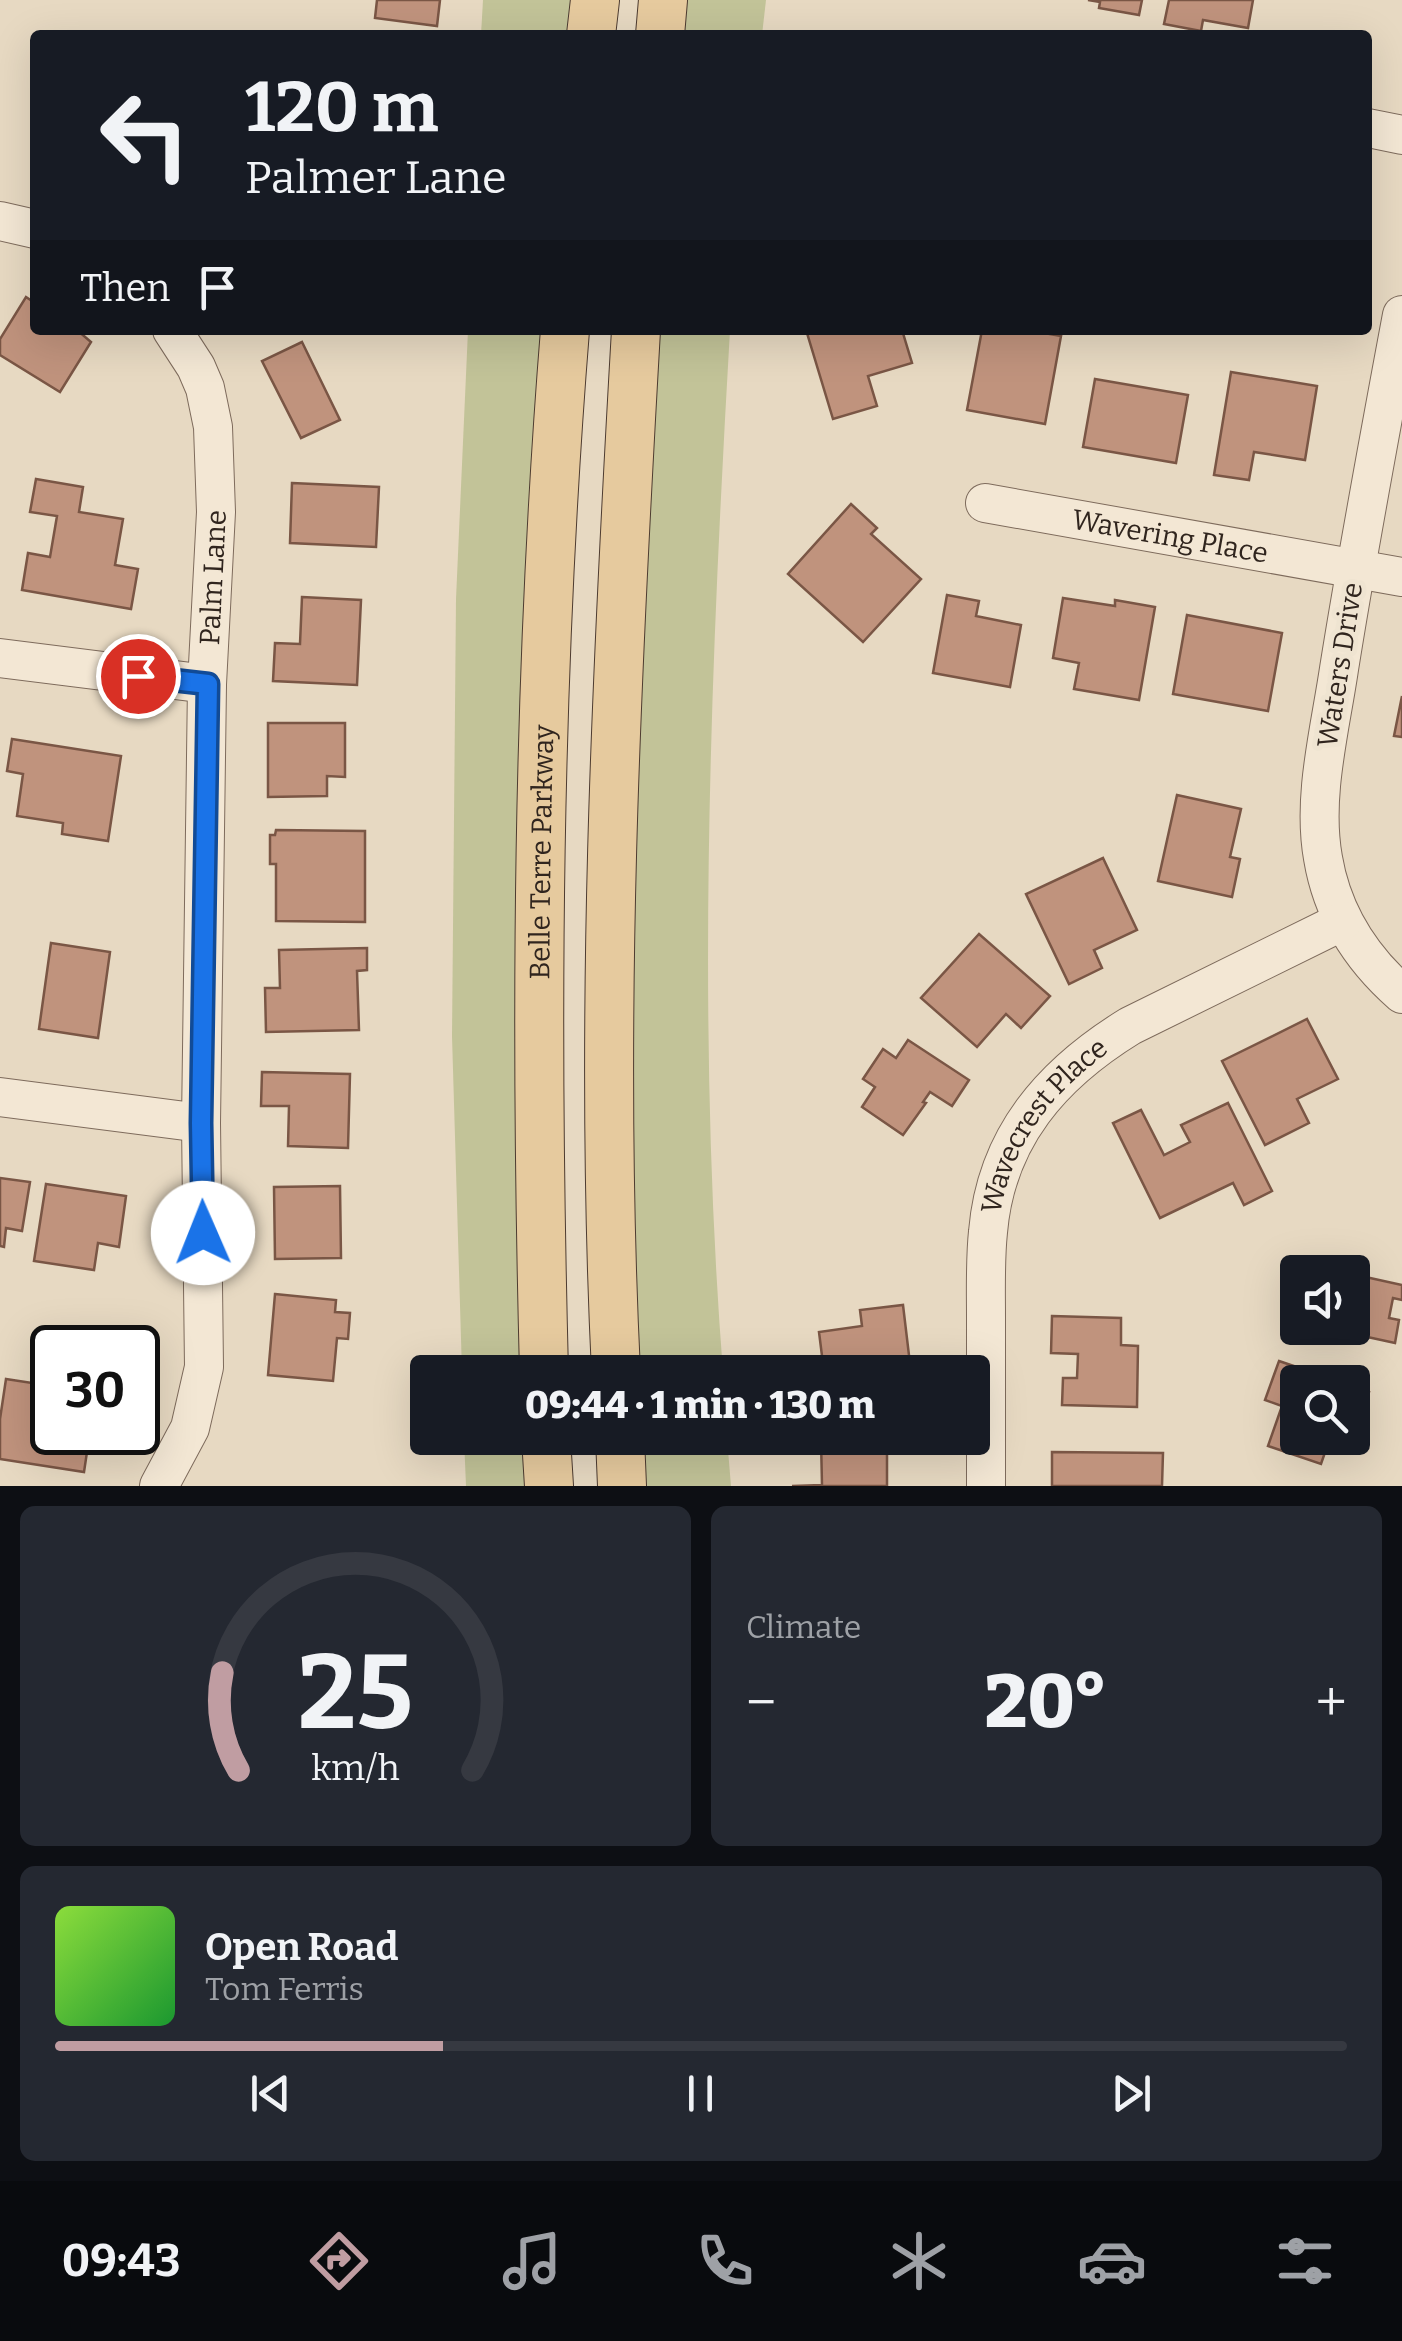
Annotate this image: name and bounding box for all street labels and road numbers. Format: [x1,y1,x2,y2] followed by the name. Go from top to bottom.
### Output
[1070,502,1271,569] street label: Wavering Place
[193,509,233,646] street label: Palm Lane
[1311,580,1369,750] street label: Waters Drive
[523,724,560,980] street label: Belle Terre Parkway
[974,1030,1113,1216] street label: Wavecrest Place

